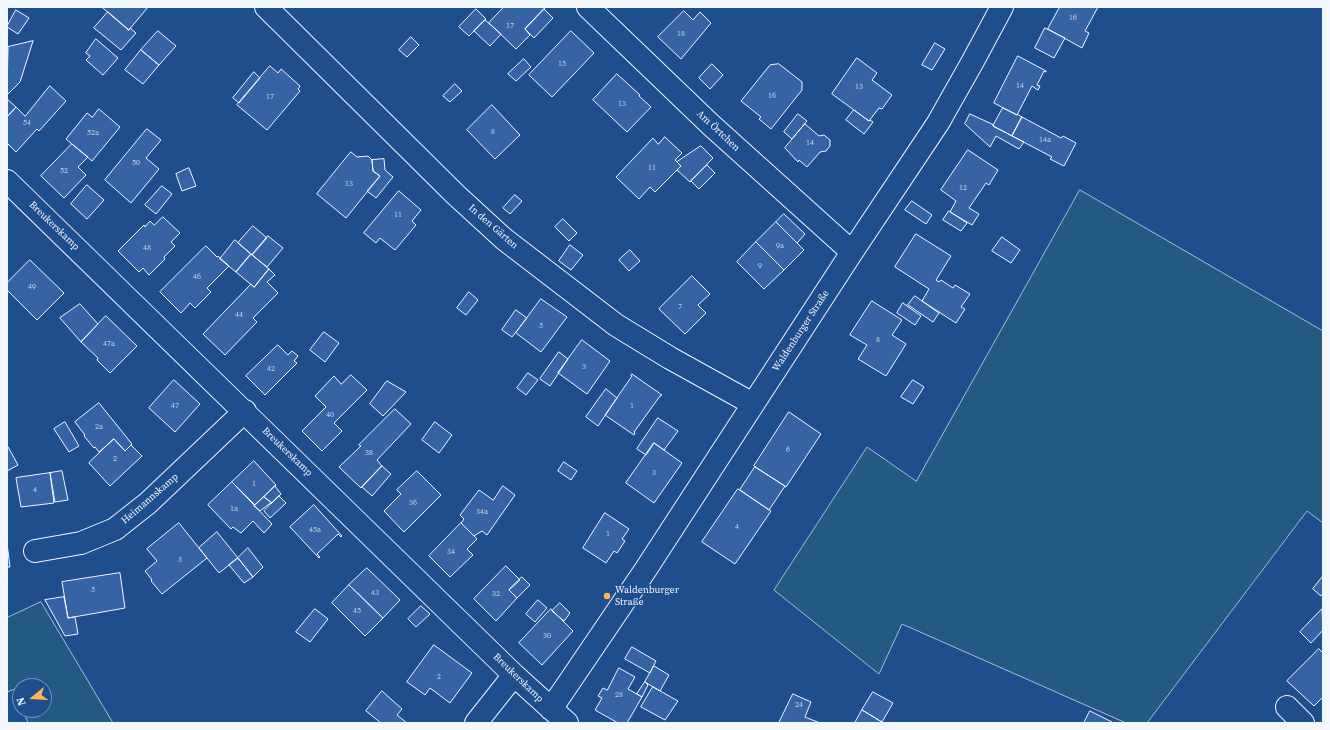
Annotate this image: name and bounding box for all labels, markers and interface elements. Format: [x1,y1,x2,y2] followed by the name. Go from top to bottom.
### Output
[1069,13,1077,23] house number: 16
[506,21,514,31] house number: 17
[677,29,685,39] house number: 18
[558,59,566,69] house number: 15
[1016,81,1024,91] house number: 14
[855,82,863,92] house number: 13
[768,91,776,101] house number: 16
[266,92,274,102] house number: 17
[618,99,626,109] house number: 13
[694,108,742,154] street label: Am Örtchen
[23,118,31,128] house number: 54
[491,127,495,137] house number: 8
[87,128,99,138] house number: 52a
[1039,135,1051,145] house number: 14a
[806,138,814,148] house number: 14
[132,158,140,168] house number: 50
[648,163,656,173] house number: 11
[60,166,68,176] house number: 52
[345,179,353,189] house number: 13
[959,183,967,193] house number: 12
[26,199,82,253] street label: Breukerskamp
[466,202,520,252] street label: In den Gärten
[394,210,402,220] house number: 11
[776,241,784,251] house number: 9a
[143,243,151,253] house number: 48
[758,261,762,271] house number: 9
[193,272,201,282] house number: 46
[28,282,36,292] house number: 49
[770,288,832,374] street label: Waldenburger Straße
[678,302,682,312] house number: 7
[235,310,243,320] house number: 44
[539,321,543,331] house number: 5
[876,335,880,345] house number: 8
[103,339,115,349] house number: 47a
[582,362,586,372] house number: 3
[267,364,275,374] house number: 42
[171,401,179,411] house number: 47
[630,401,634,411] house number: 1
[326,410,334,420] house number: 40
[95,422,103,432] house number: 2a
[259,425,315,479] street label: Breukerskamp
[786,445,790,455] house number: 6
[365,448,373,458] house number: 38
[113,454,117,464] house number: 2
[652,468,656,478] house number: 3
[119,471,181,527] street label: Heimannskamp
[252,479,256,489] house number: 1
[33,485,37,495] house number: 4
[409,498,417,508] house number: 36
[230,504,238,514] house number: 1a
[476,507,488,517] house number: 34a
[735,522,739,532] house number: 4
[309,525,321,535] house number: 45a
[606,529,610,539] house number: 1
[447,547,455,557] house number: 34
[178,555,182,565] house number: 3
[615,584,679,608] place label: Waldenburger Straße
[91,585,95,595] house number: 5
[371,588,379,598] house number: 43
[492,589,500,599] house number: 32
[602,591,612,601] marker: Waldenburger Straße
[353,606,361,616] house number: 45
[543,631,551,641] house number: 30
[490,651,546,705] street label: Breukerskamp
[437,672,441,682] house number: 2
[12,678,52,718] north arrow
[615,690,623,700] house number: 28
[13,695,29,708] text: N
[795,700,803,710] house number: 24

